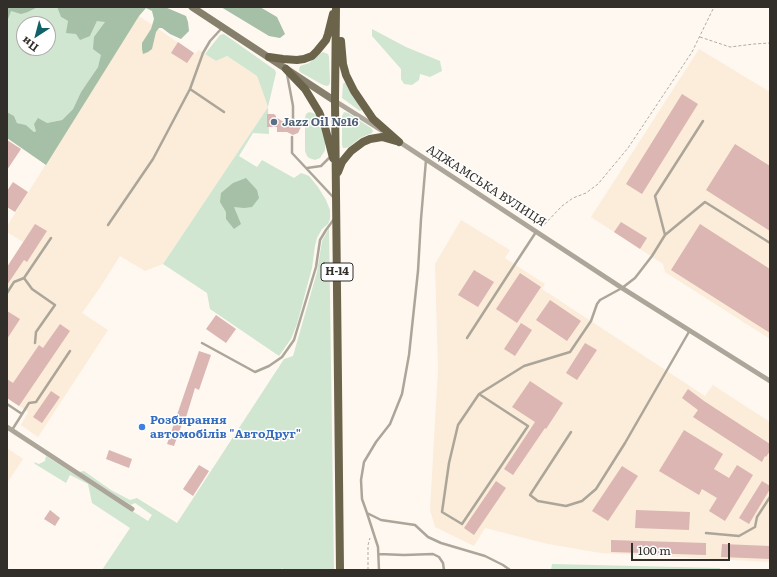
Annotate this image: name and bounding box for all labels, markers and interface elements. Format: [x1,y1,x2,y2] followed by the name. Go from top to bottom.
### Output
[16,16,56,56] north arrow
[18,33,41,56] text: Пн
[282,115,359,129] place label: Jazz Oil №16
[269,117,279,127] marker: Jazz Oil №16
[424,142,548,230] street label: АДЖАМСЬКА ВУЛИЦЯ
[321,263,353,281] road number: Н-14
[150,413,301,441] place label: Розбирання автомобілів "АвтоДруг"
[137,422,147,432] marker: Розбирання автомобілів "АвтоДруг"
[633,535,732,561] scale bar
[638,541,671,559] text: 100 m

